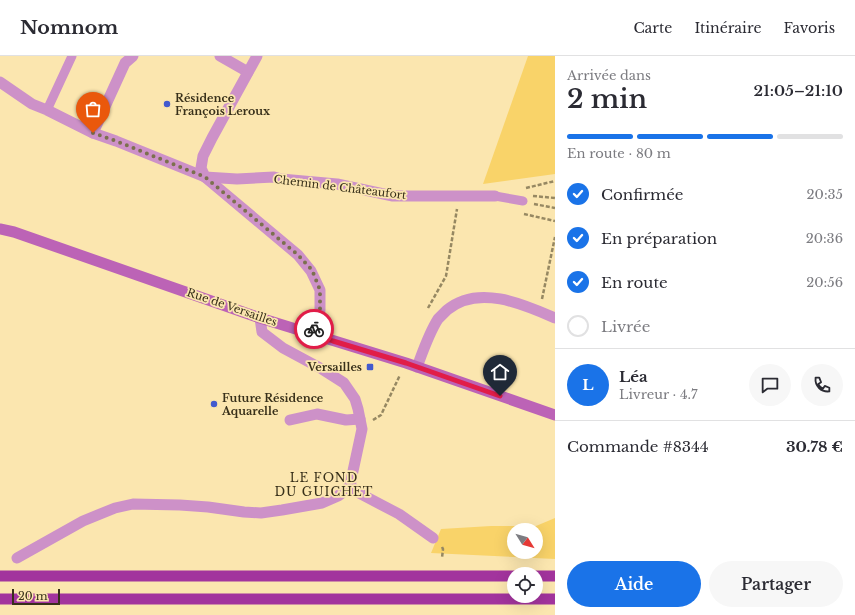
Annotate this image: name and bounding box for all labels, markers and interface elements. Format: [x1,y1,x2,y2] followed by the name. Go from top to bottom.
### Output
[20,16,118,39] text: Nomnom
[633,19,672,37] text: Carte
[694,19,761,37] text: Itinéraire
[783,19,835,37] text: Favoris
[567,67,651,84] text: Arrivée dans
[754,81,843,100] text: 21:05–21:10
[567,83,647,115] text: 2 min
[175,91,271,118] place label: Résidence François Leroux
[76,92,110,133] pin
[82,98,104,120] icon: bag
[162,99,172,109] marker: Résidence François Leroux
[567,145,671,162] text: En route · 80 m
[273,172,408,202] street label: Chemin de Châteaufort
[567,183,589,205] icon: check
[601,185,683,204] text: Confirmée
[807,186,843,203] text: 20:35
[567,227,589,249] icon: check
[601,229,717,248] text: En préparation
[806,230,843,247] text: 20:36
[567,271,589,293] icon: check
[601,273,668,292] text: En route
[806,274,843,291] text: 20:56
[185,285,279,329] street label: Rue de Versailles
[294,309,334,349] courier
[601,317,650,336] text: Livrée
[303,318,325,340] icon: bike
[483,355,517,396] pin
[306,360,362,374] place label: Versailles
[489,361,511,383] icon: home
[365,362,375,372] marker: Versailles
[749,364,791,406] button: chat
[801,364,843,406] button: phone
[619,367,648,386] text: Léa
[582,375,594,394] text: L
[619,386,697,403] text: Livreur · 4.7
[221,391,324,418] place label: Future Résidence Aquarelle
[209,399,219,409] marker: Future Résidence Aquarelle
[567,437,709,456] text: Commande #8344
[786,437,843,456] text: 30.78 €
[275,470,373,499] district label: LE FOND DU GUICHET
[507,523,543,559] north arrow
[507,523,543,603] map controls
[567,561,701,607] button: Aide
[709,561,843,607] button: Partager
[507,567,543,603] button: locate
[12,587,60,606] scale bar
[18,589,48,603] text: 20 m

